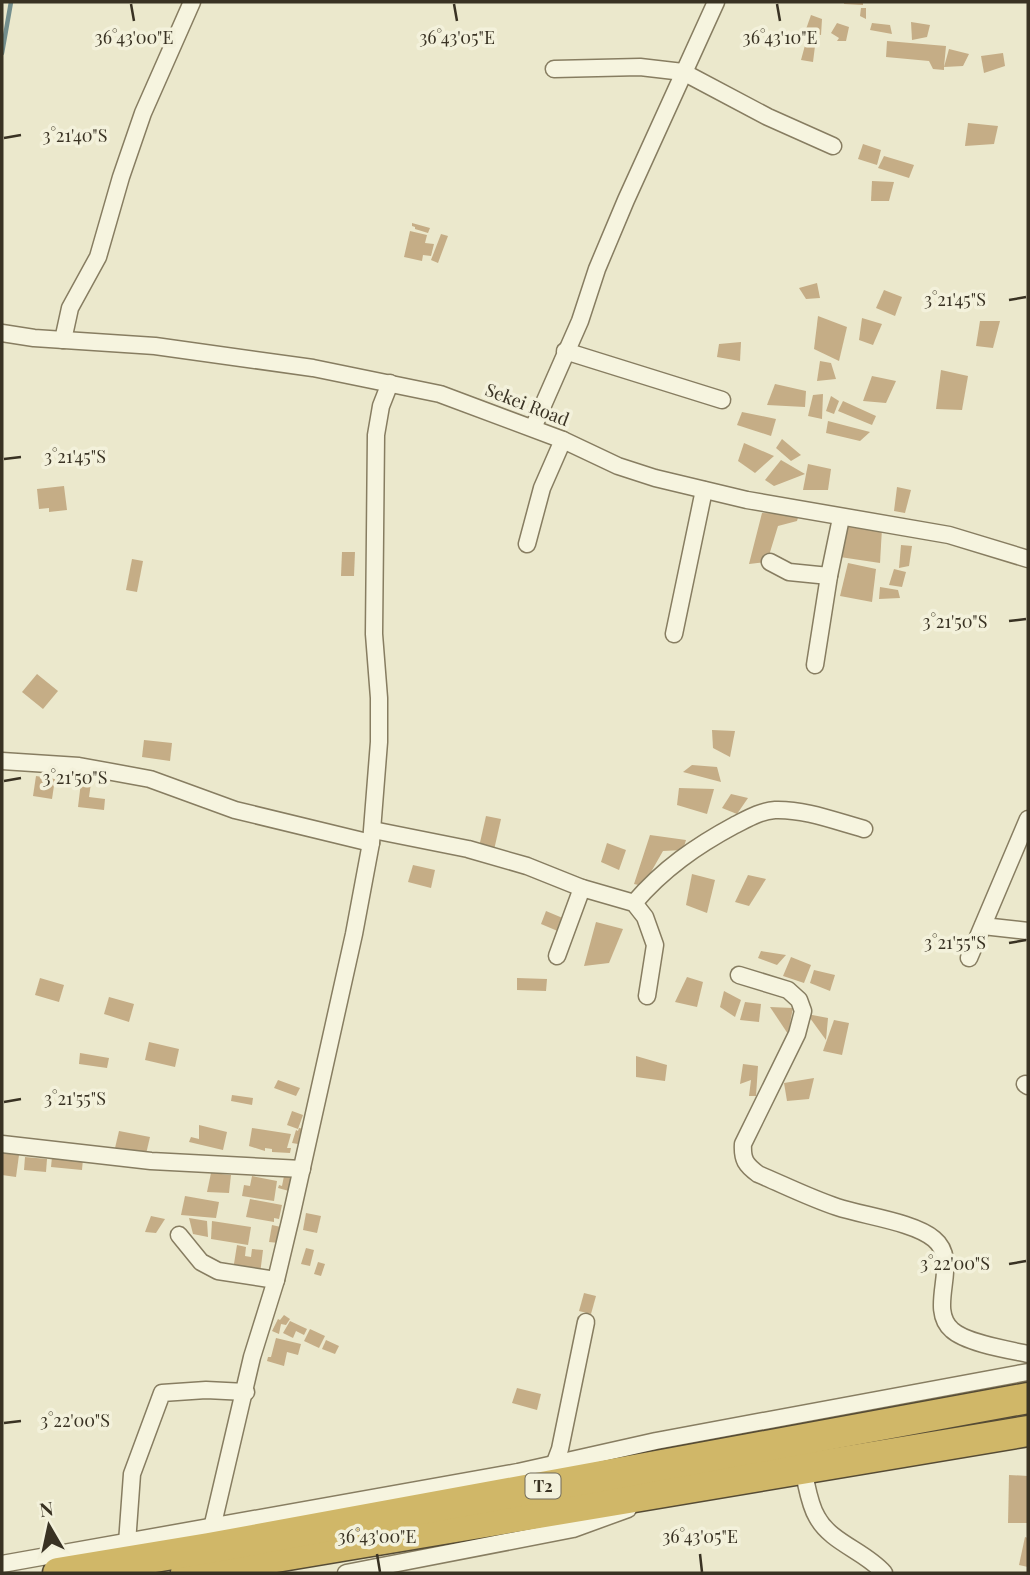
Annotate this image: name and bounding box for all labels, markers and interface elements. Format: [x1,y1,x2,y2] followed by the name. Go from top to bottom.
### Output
[95,25,173,49] text: 36°43'00"E
[419,25,495,49] text: 36°43'05"E
[743,25,818,49] text: 36°43'10"E
[43,123,107,147] text: 3°21'40"S
[924,287,986,311] text: 3°21'45"S
[482,377,573,431] street label: Sekei Road
[44,444,106,468] text: 3°21'45"S
[923,609,987,633] text: 3°21'50"S
[43,765,107,789] text: 3°21'50"S
[924,930,986,954] text: 3°21'55"S
[44,1086,106,1110] text: 3°21'55"S
[920,1251,990,1275] text: 3°22'00"S
[40,1408,110,1432] text: 3°22'00"S
[526,1474,560,1498] road number: T2
[14,1491,84,1561] north arrow
[37,1494,55,1522] text: N
[338,1524,416,1548] text: 36°43'00"E
[662,1524,738,1548] text: 36°43'05"E

